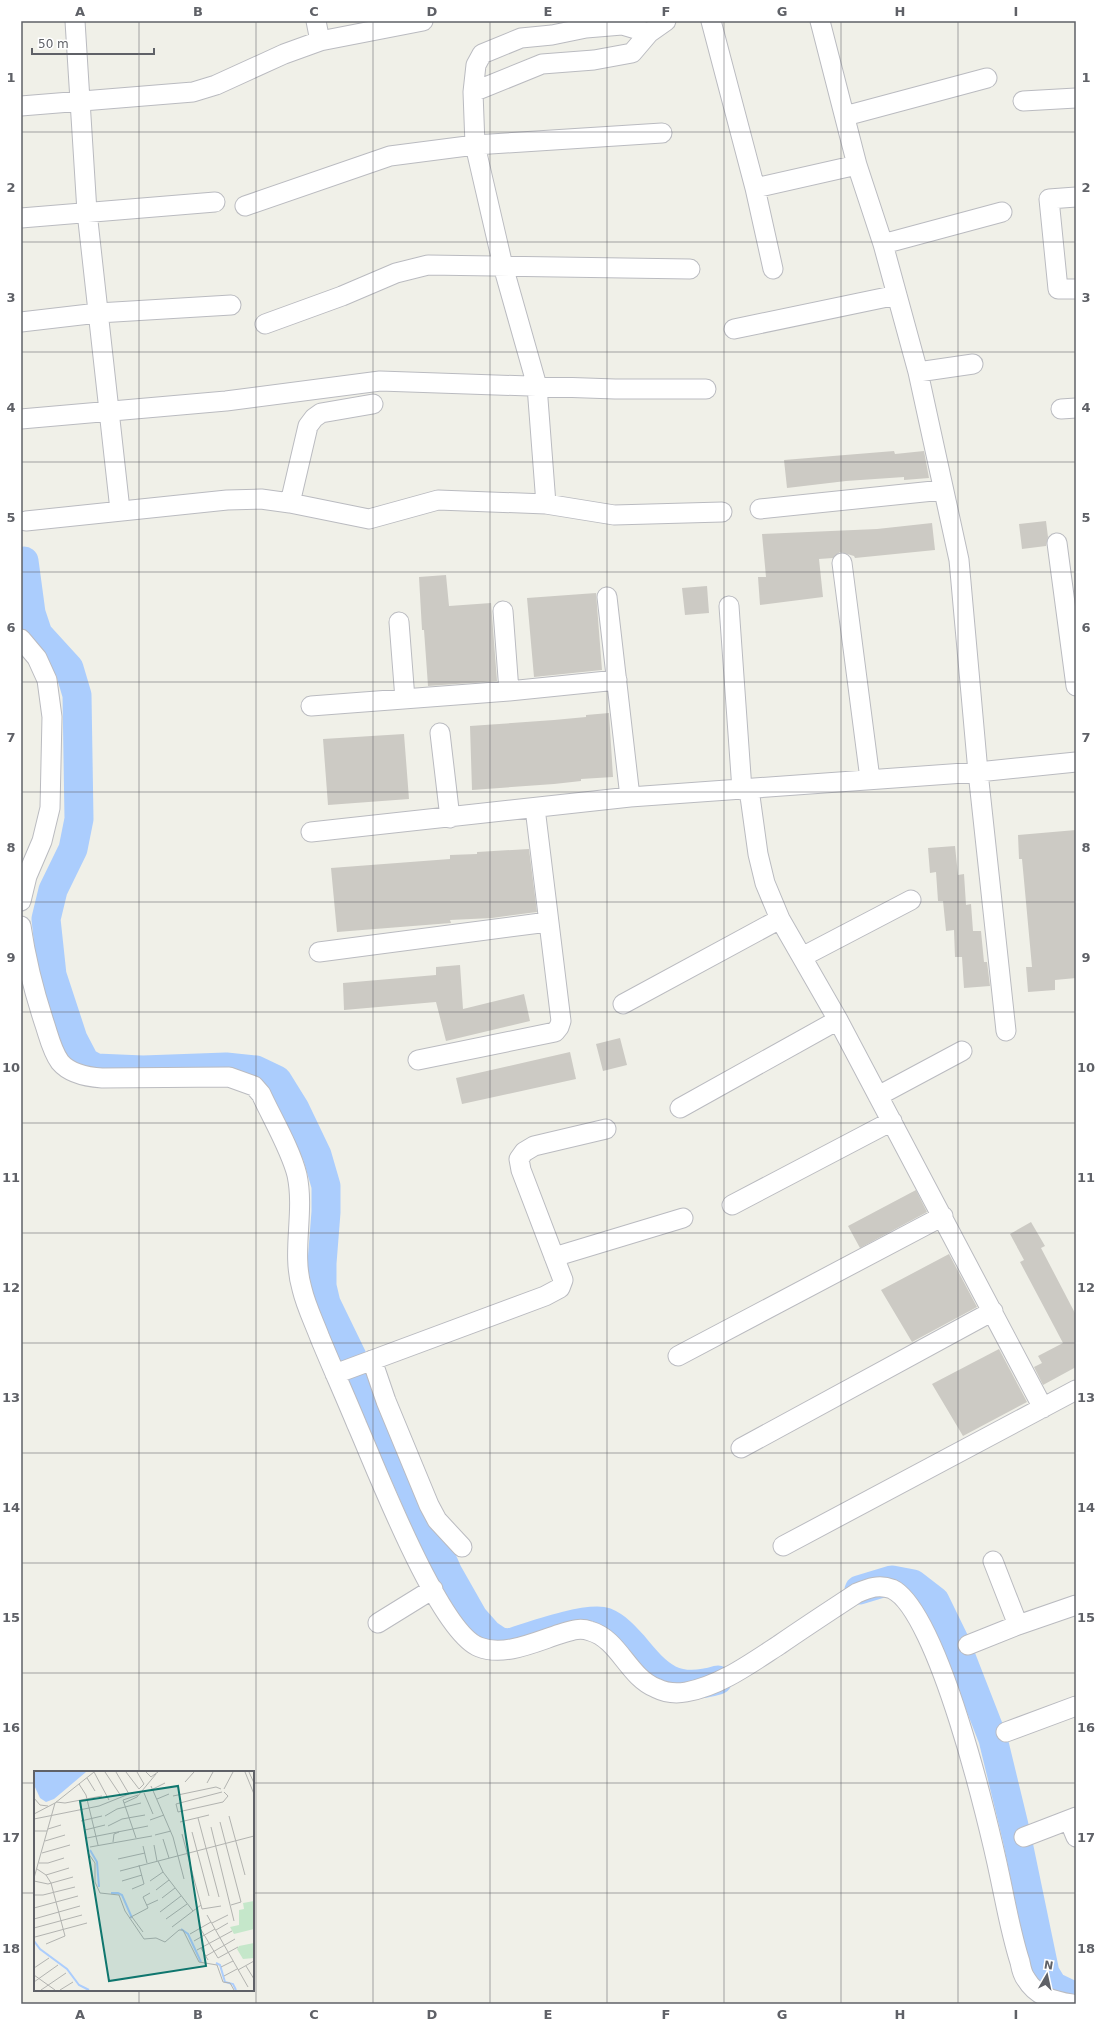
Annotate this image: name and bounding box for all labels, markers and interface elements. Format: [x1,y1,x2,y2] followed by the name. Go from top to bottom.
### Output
[75,4,85,19] text: A
[193,4,203,19] text: B
[309,4,319,19] text: C
[427,4,438,19] text: D
[544,4,552,19] text: E
[662,4,670,19] text: F
[777,4,787,19] text: G
[895,4,905,19] text: H
[1014,4,1018,19] text: I
[32,30,154,56] scale bar
[38,37,69,51] text: 50 m
[6,70,16,85] text: 1
[1081,70,1091,85] text: 1
[6,180,16,195] text: 2
[1081,180,1091,195] text: 2
[6,290,16,305] text: 3
[1081,290,1091,305] text: 3
[6,400,16,415] text: 4
[1081,400,1091,415] text: 4
[6,510,16,525] text: 5
[1081,510,1091,525] text: 5
[6,620,16,635] text: 6
[1081,620,1091,635] text: 6
[6,730,16,745] text: 7
[1081,730,1091,745] text: 7
[6,840,16,855] text: 8
[1081,840,1091,855] text: 8
[6,950,16,965] text: 9
[1081,950,1091,965] text: 9
[2,1060,20,1075] text: 10
[1077,1060,1095,1075] text: 10
[2,1170,20,1185] text: 11
[1077,1170,1095,1185] text: 11
[2,1280,20,1295] text: 12
[1077,1280,1095,1295] text: 12
[2,1390,20,1405] text: 13
[1077,1390,1095,1405] text: 13
[2,1500,20,1515] text: 14
[1077,1500,1095,1515] text: 14
[2,1610,20,1625] text: 15
[1077,1610,1095,1625] text: 15
[2,1720,20,1735] text: 16
[1077,1720,1095,1735] text: 16
[34,1771,254,1991] inset map
[2,1830,20,1845] text: 17
[1077,1830,1095,1845] text: 17
[2,1941,20,1956] text: 18
[1077,1941,1095,1956] text: 18
[1027,1955,1067,1995] north arrow
[1043,1958,1054,1973] text: N
[75,2007,85,2022] text: A
[193,2007,203,2022] text: B
[309,2007,319,2022] text: C
[427,2007,438,2022] text: D
[544,2007,552,2022] text: E
[662,2007,670,2022] text: F
[777,2007,787,2022] text: G
[895,2007,905,2022] text: H
[1014,2007,1018,2022] text: I

